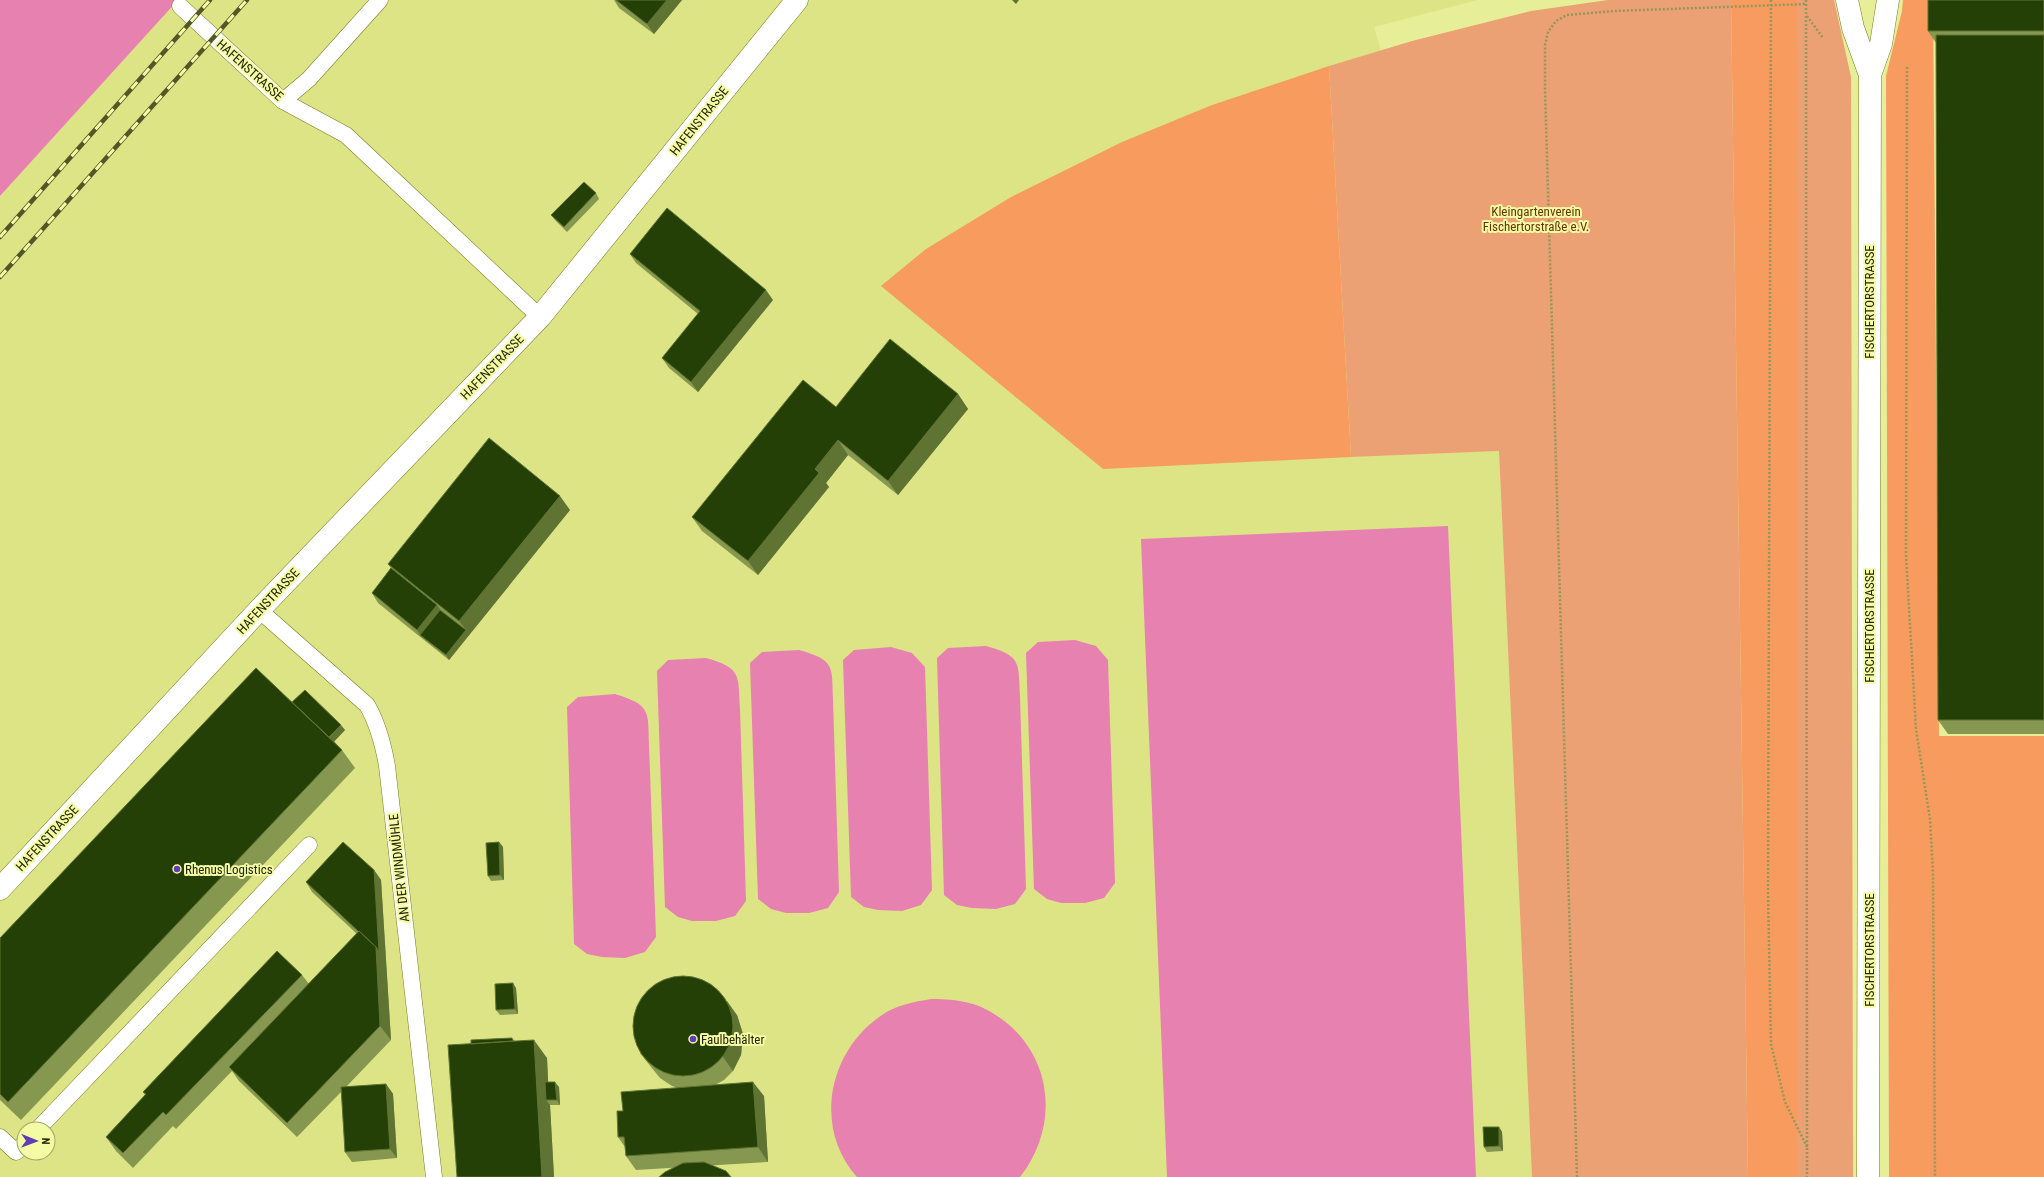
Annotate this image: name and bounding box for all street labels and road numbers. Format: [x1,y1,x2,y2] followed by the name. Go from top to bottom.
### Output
[214,36,286,104] street label: HAFENSTRASSE
[667,84,731,158] street label: HAFENSTRASSE
[1862,245,1877,359] street label: FISCHERTORSTRASSE
[457,331,527,403] street label: HAFENSTRASSE
[234,565,302,637] street label: HAFENSTRASSE
[1862,569,1877,683] street label: FISCHERTORSTRASSE
[13,802,81,874] street label: HAFENSTRASSE
[386,813,412,923] street label: AN DER WINDMÜHLE
[1862,893,1877,1007] street label: FISCHERTORSTRASSE

